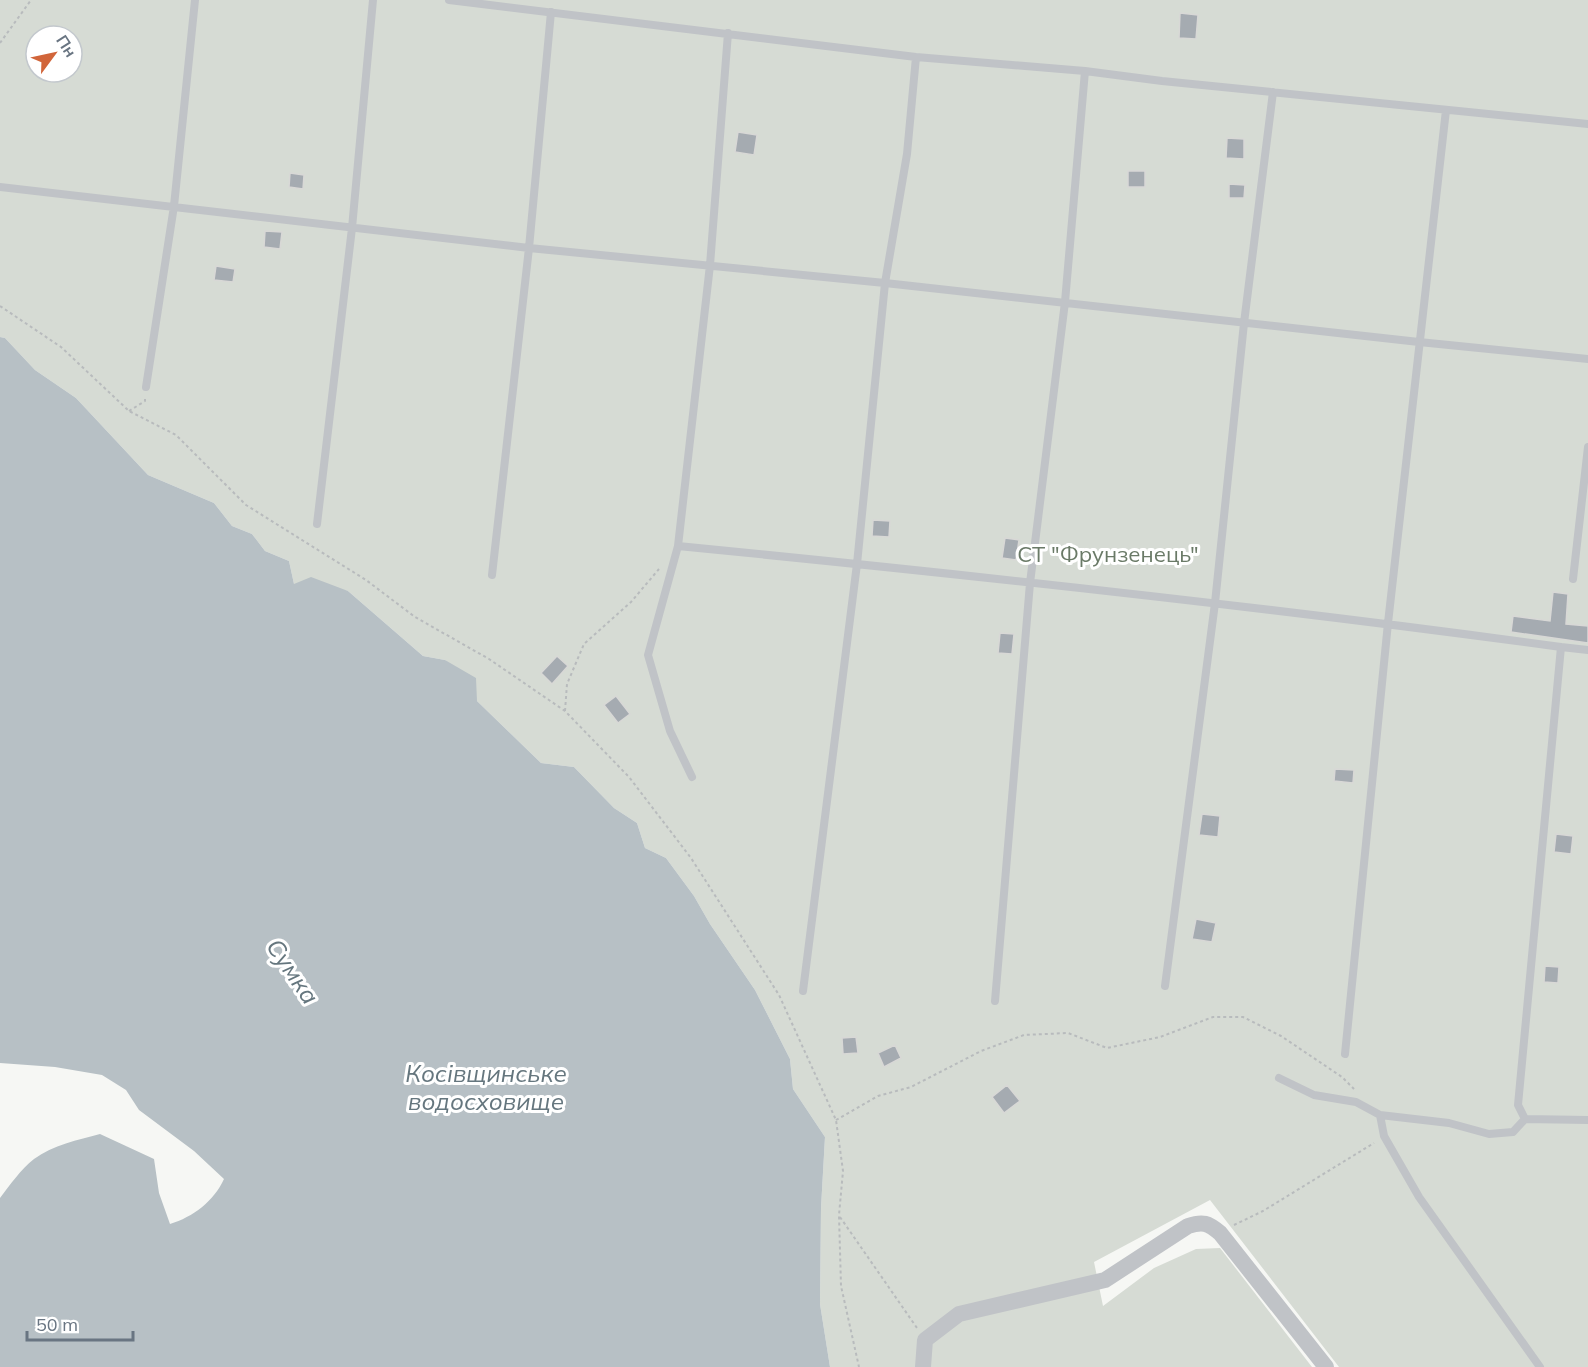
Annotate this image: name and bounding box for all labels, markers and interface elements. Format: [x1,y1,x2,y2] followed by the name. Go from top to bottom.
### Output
[24,24,84,84] north arrow
[52,31,81,61] text: Пн
[1017,540,1199,568] park label: СТ "Фрунзенець"
[260,932,326,1010] water label: Сумка
[405,1058,567,1116] water label: Косівщинське водосховище
[27,1304,134,1342] scale bar
[36,1313,78,1336] text: 50 m

